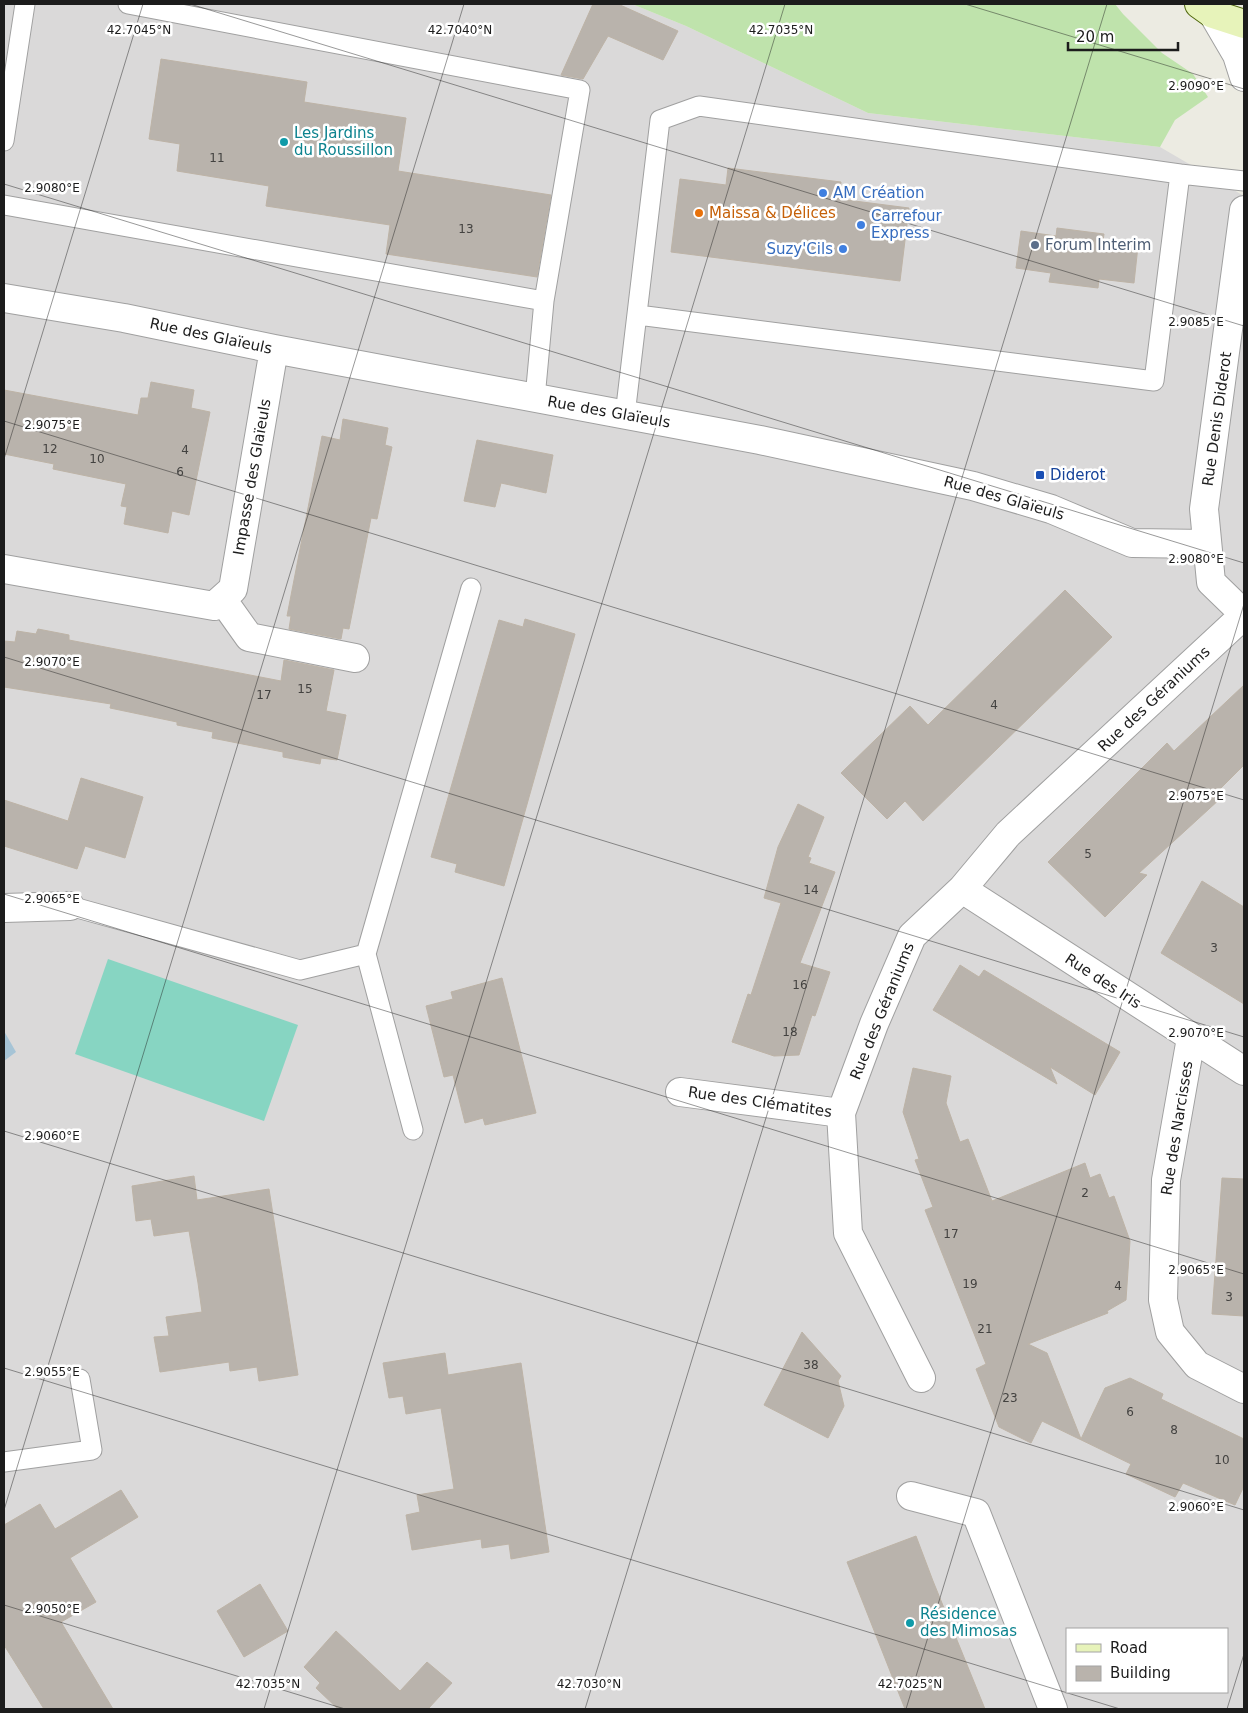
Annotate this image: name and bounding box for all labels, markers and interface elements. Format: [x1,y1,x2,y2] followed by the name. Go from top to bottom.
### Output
[1068,20,1178,52] scale bar
[107,23,171,37] text: 42.7045°N
[428,23,492,37] text: 42.7040°N
[749,23,813,37] text: 42.7035°N
[1076,28,1114,46] text: 20 m
[1168,79,1224,93] text: 2.9090°E
[294,124,393,159] place label: Les Jardins du Roussillon
[278,136,290,148] marker: Les Jardins du Roussillon
[209,151,225,165] house number: 11
[24,181,80,195] text: 2.9080°E
[833,184,924,202] place label: AM Création
[817,187,829,199] marker: AM Création
[709,204,836,222] place label: Maissa & Délices
[693,207,705,219] marker: Maissa & Délices
[871,207,943,242] place label: Carrefour Express
[855,219,867,231] marker: Carrefour Express
[458,222,474,236] house number: 13
[1045,236,1151,254] place label: Forum Interim
[1029,239,1041,251] marker: Forum Interim
[766,240,833,258] place label: Suzy'Cils
[837,243,849,255] marker: Suzy'Cils
[148,314,274,358] street label: Rue des Glaïeuls
[1168,315,1224,329] text: 2.9085°E
[1199,350,1235,487] street label: Rue Denis Diderot
[546,392,672,432] street label: Rue des Glaïeuls
[229,397,275,557] street label: Impasse des Glaïeuls
[24,418,80,432] text: 2.9075°E
[42,442,58,456] house number: 12
[181,443,189,457] house number: 4
[89,452,105,466] house number: 10
[176,465,184,479] house number: 6
[1050,466,1105,484] place label: Diderot
[1034,469,1046,481] marker: Diderot
[942,472,1066,524] street label: Rue des Glaïeuls
[1168,552,1224,566] text: 2.9080°E
[1094,642,1214,756] street label: Rue des Géraniums
[24,655,80,669] text: 2.9070°E
[297,682,313,696] house number: 15
[256,688,272,702] house number: 17
[990,698,998,712] house number: 4
[1168,789,1224,803] text: 2.9075°E
[1084,847,1092,861] house number: 5
[803,883,819,897] house number: 14
[24,892,80,906] text: 2.9065°E
[846,940,918,1082] street label: Rue des Géraniums
[1210,941,1218,955] house number: 3
[1062,950,1145,1012] street label: Rue des Iris
[792,978,808,992] house number: 16
[782,1025,798,1039] house number: 18
[1168,1026,1224,1040] text: 2.9070°E
[1157,1059,1197,1197] street label: Rue des Narcisses
[687,1083,833,1121] street label: Rue des Clématites
[24,1129,80,1143] text: 2.9060°E
[1081,1186,1089,1200] house number: 2
[943,1227,959,1241] house number: 17
[1168,1263,1224,1277] text: 2.9065°E
[962,1277,978,1291] house number: 19
[1114,1279,1122,1293] house number: 4
[1225,1290,1233,1304] house number: 3
[977,1322,993,1336] house number: 21
[803,1358,819,1372] house number: 38
[24,1365,80,1379] text: 2.9055°E
[1002,1391,1018,1405] house number: 23
[1126,1405,1134,1419] house number: 6
[1170,1423,1178,1437] house number: 8
[1214,1453,1230,1467] house number: 10
[1168,1500,1224,1514] text: 2.9060°E
[24,1602,80,1616] text: 2.9050°E
[920,1605,1017,1640] place label: Résidence des Mimosas
[904,1617,916,1629] marker: Résidence des Mimosas
[1066,1628,1228,1693] legend
[1110,1639,1148,1657] text: Road
[1110,1664,1171,1682] text: Building
[236,1677,300,1691] text: 42.7035°N
[557,1677,621,1691] text: 42.7030°N
[878,1677,942,1691] text: 42.7025°N

